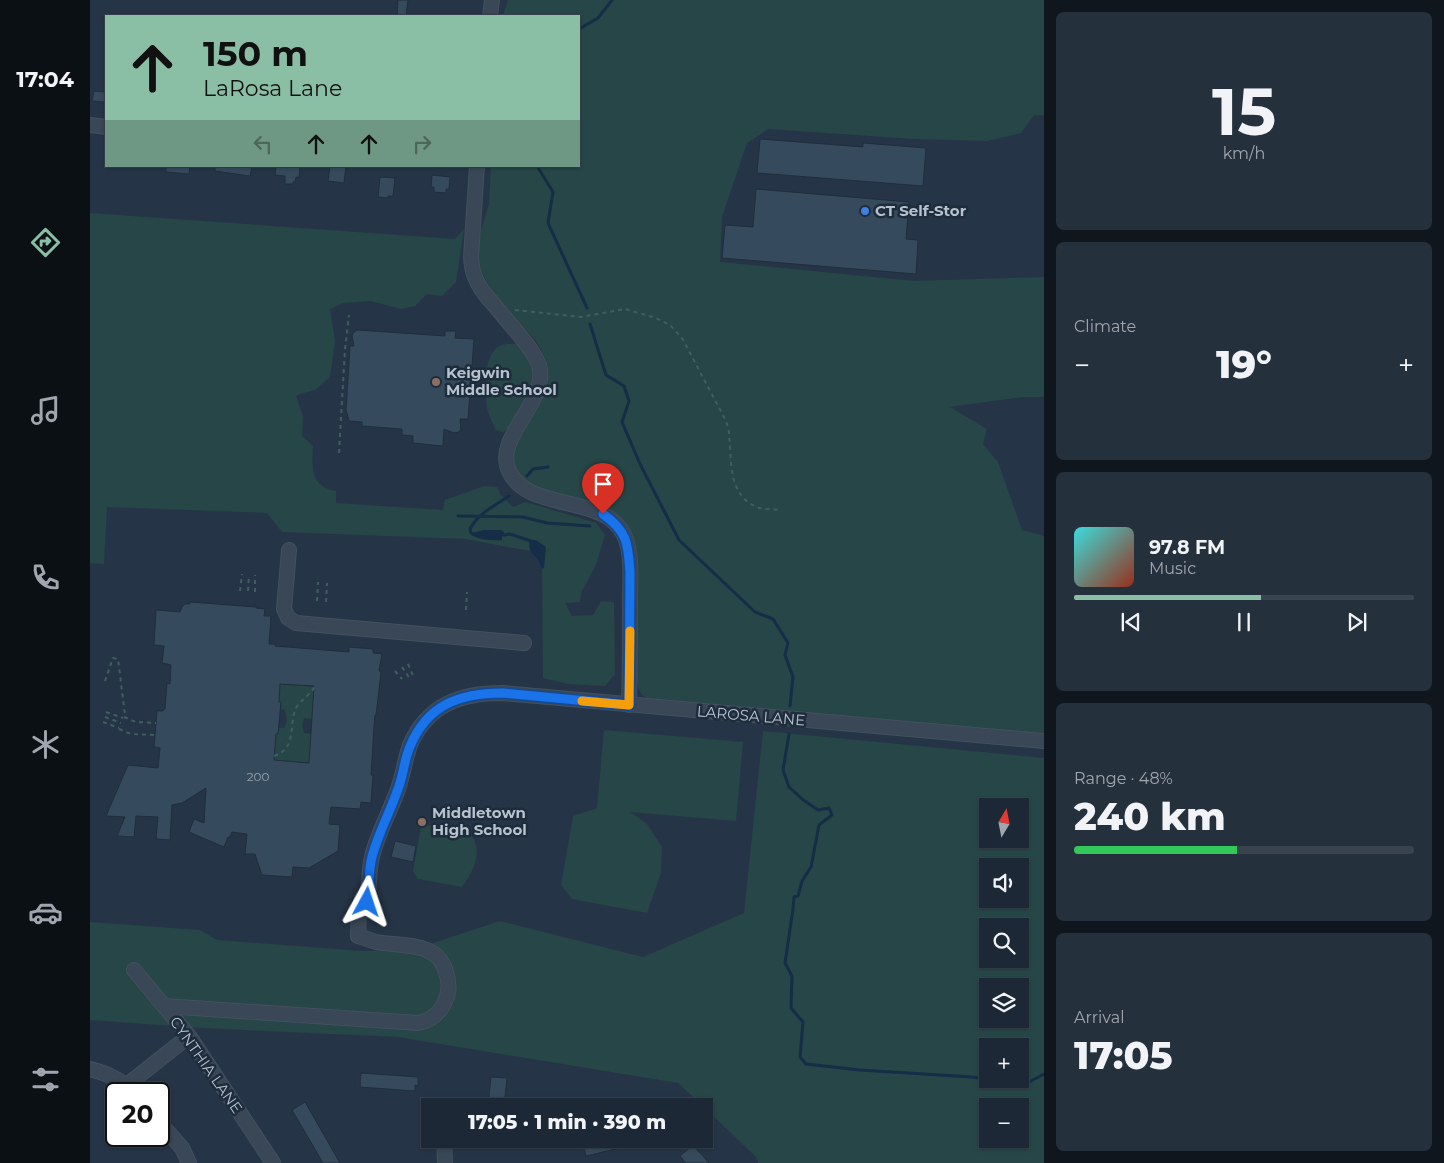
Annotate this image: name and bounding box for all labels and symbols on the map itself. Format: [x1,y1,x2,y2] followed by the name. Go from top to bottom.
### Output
[875,201,967,220] place label: CT Self-Stor
[859,205,871,217] marker: CT Self-Stor
[446,363,557,399] place label: Keigwin Middle School
[430,376,442,388] marker: Keigwin Middle School
[582,463,624,514] pin
[696,701,806,730] street label: LAROSA LANE
[247,769,269,784] house number: 200
[979,798,1029,848] north arrow
[432,803,527,839] place label: Middletown High School
[416,816,428,828] marker: Middletown High School
[340,875,392,927] position arrow
[166,1013,247,1117] street label: CYNTHIA LANE
[105,1082,170,1147] speed limit sign: 20

